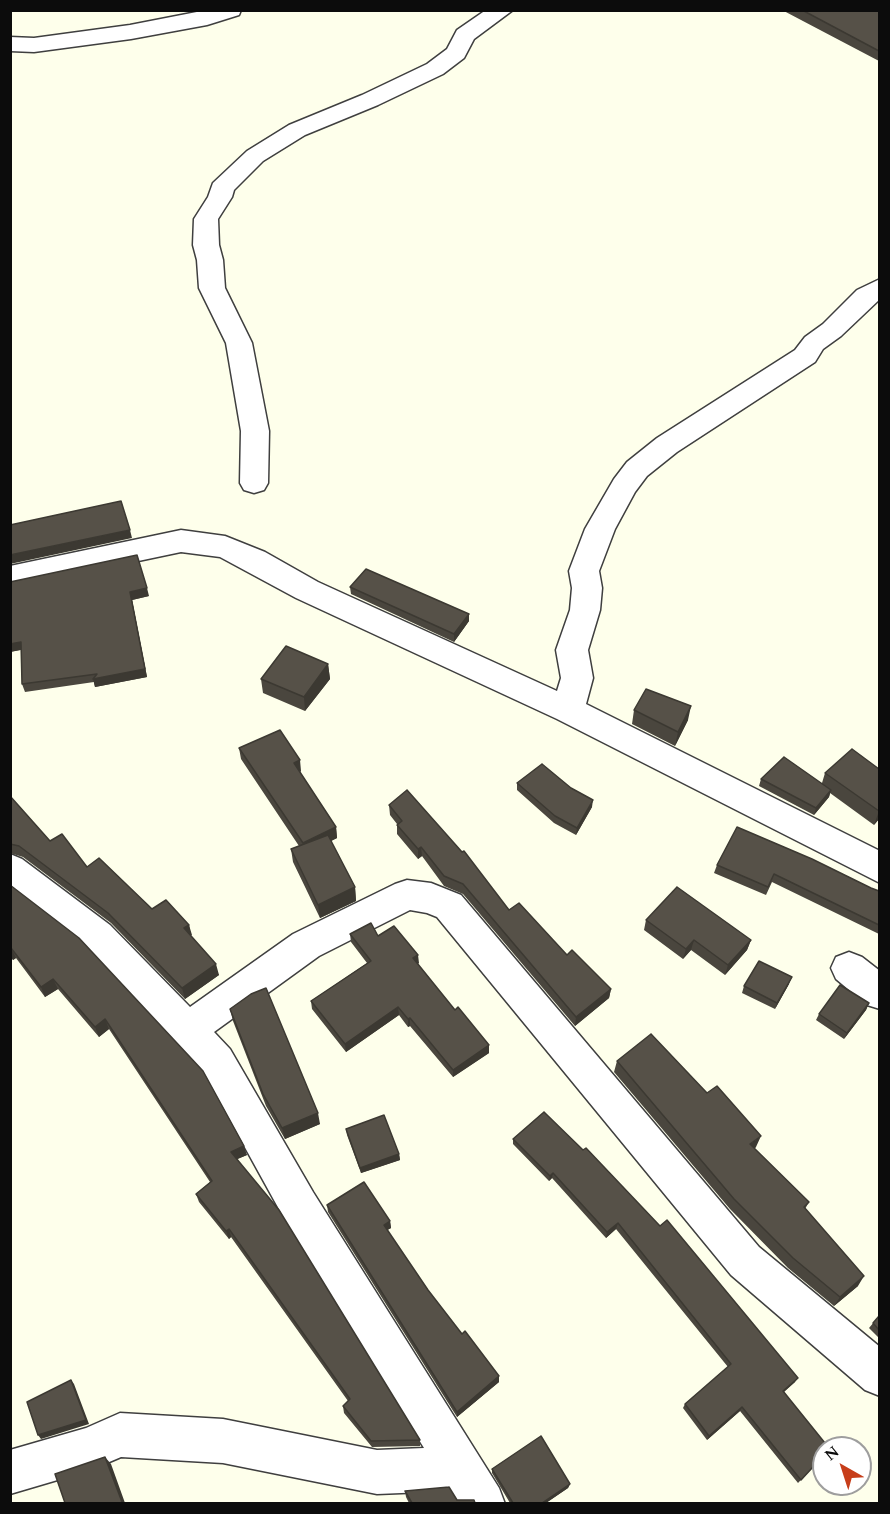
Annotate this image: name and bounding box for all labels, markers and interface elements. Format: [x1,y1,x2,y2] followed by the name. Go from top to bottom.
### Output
[812,1436,872,1496] north arrow
[819,1440,845,1467] text: N

